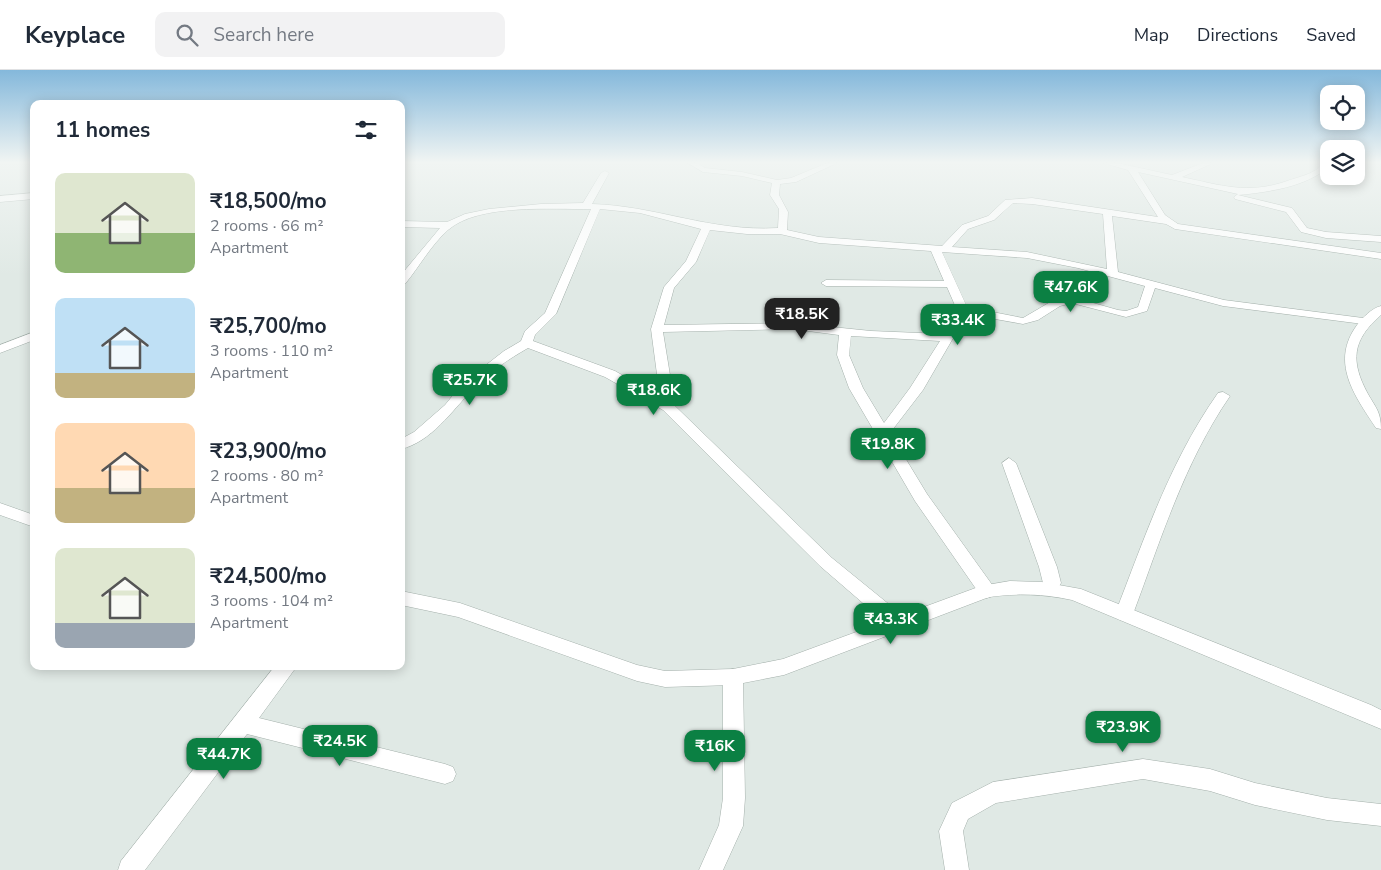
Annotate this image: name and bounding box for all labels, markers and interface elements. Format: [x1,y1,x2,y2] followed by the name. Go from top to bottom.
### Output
[155,12,505,57] search box
[25,19,125,51] text: Keyplace
[173,21,201,49] icon: search
[213,22,314,48] text: Search here
[1134,23,1169,47] text: Map
[1197,23,1278,47] text: Directions
[1306,23,1356,47] text: Saved
[1320,85,1365,185] map controls
[1320,85,1365,130] button: locate
[55,116,150,144] text: 11 homes
[352,116,380,144] icon: filters
[1320,140,1365,185] button: layers
[210,187,327,215] text: ₹18,500/mo
[95,193,155,253] icon: home
[210,215,323,237] text: 2 rooms · 66 m²
[210,237,288,259] text: Apartment
[1030,270,1112,313] pin: ₹47.6K
[1045,276,1098,298] text: ₹47.6K
[761,298,843,340] pin: ₹18.5K
[776,303,829,325] text: ₹18.5K
[917,304,999,346] pin: ₹33.4K
[932,309,985,331] text: ₹33.4K
[210,312,327,340] text: ₹25,700/mo
[95,318,155,378] icon: home
[210,340,333,362] text: 3 rooms · 110 m²
[210,362,288,384] text: Apartment
[429,364,511,406] pin: ₹25.7K
[444,369,497,391] text: ₹25.7K
[613,374,695,416] pin: ₹18.6K
[628,379,681,401] text: ₹18.6K
[847,428,929,470] pin: ₹19.8K
[862,433,915,455] text: ₹19.8K
[210,437,327,465] text: ₹23,900/mo
[95,443,155,503] icon: home
[210,465,323,487] text: 2 rooms · 80 m²
[210,487,288,509] text: Apartment
[210,562,327,590] text: ₹24,500/mo
[95,568,155,628] icon: home
[210,590,333,612] text: 3 rooms · 104 m²
[850,602,932,645] pin: ₹43.3K
[865,608,918,630] text: ₹43.3K
[210,612,288,634] text: Apartment
[1082,710,1164,753] pin: ₹23.9K
[1097,716,1150,738] text: ₹23.9K
[299,724,381,767] pin: ₹24.5K
[314,730,367,752] text: ₹24.5K
[685,730,745,772] pin: ₹16K
[695,735,735,757] text: ₹16K
[183,738,265,780] pin: ₹44.7K
[198,743,251,765] text: ₹44.7K

